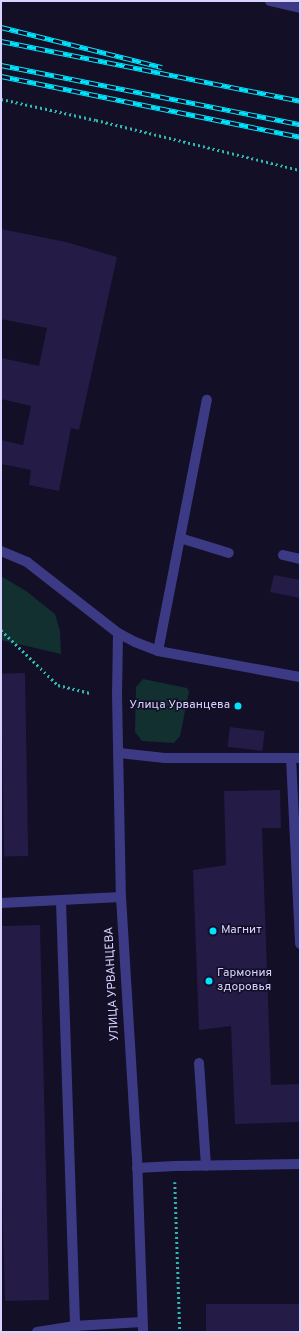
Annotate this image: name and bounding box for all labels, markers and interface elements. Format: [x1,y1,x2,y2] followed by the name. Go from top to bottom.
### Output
[129,699,230,713] place label: Улица Урванцева
[233,701,243,711] marker: Улица Урванцева
[221,924,262,938] place label: Магнит
[103,926,123,1042] street label: УЛИЦА УРВАНЦЕВА
[208,926,218,936] marker: Магнит
[217,967,272,995] place label: Гармония здоровья
[204,976,214,986] marker: Гармония здоровья

